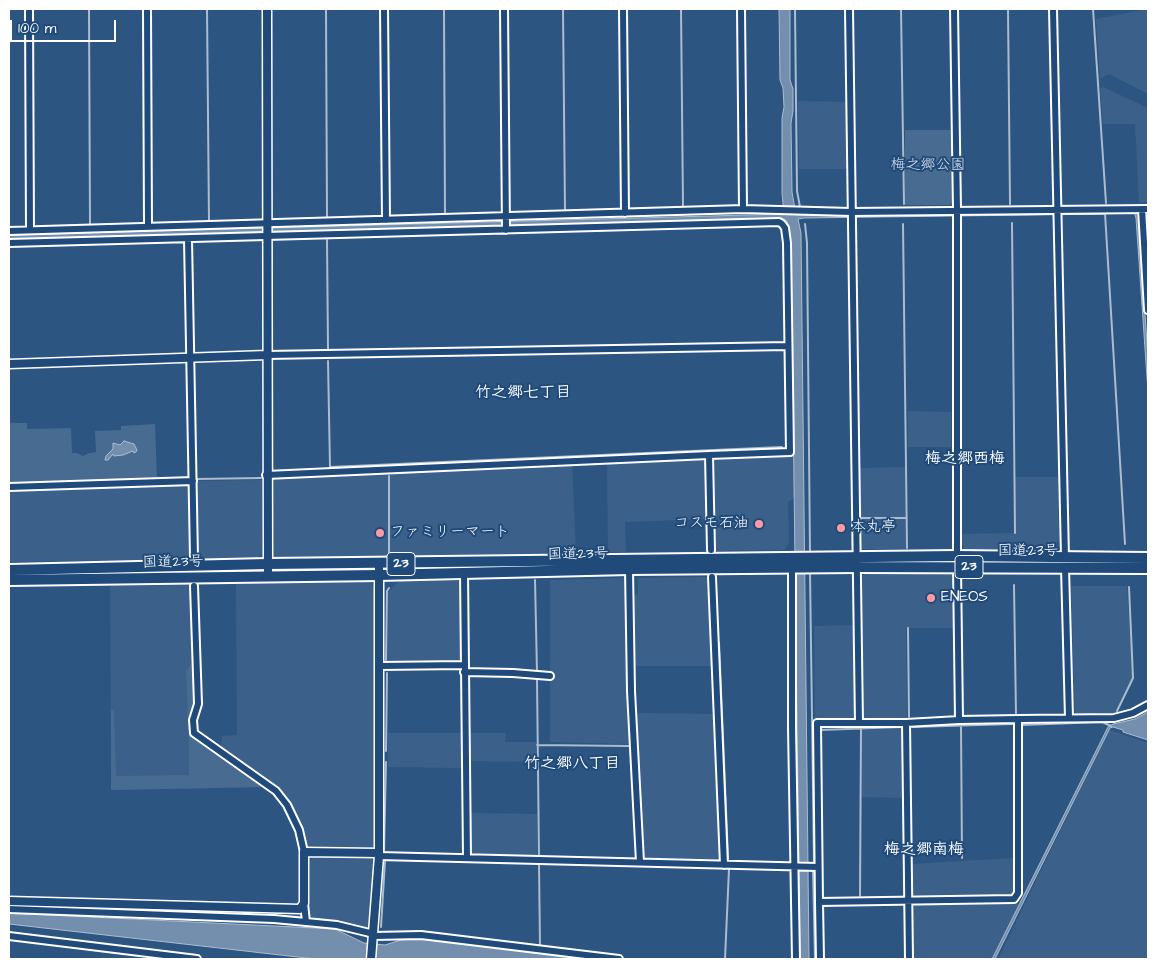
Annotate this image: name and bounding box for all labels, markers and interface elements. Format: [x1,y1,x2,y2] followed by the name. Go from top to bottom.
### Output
[12,10,119,42] scale bar
[18,18,57,39] text: 100 m
[891,157,965,175] park label: 梅之郷公園
[475,384,571,404] district label: 竹之郷七丁目
[925,450,1005,470] district label: 梅之郷西梅
[674,515,749,533] place label: コスモ石油
[753,518,765,530] marker: コスモ石油
[851,519,896,537] place label: 本丸亭
[835,522,847,534] marker: 本丸亭
[390,524,510,542] place label: ファミリーマート
[374,527,386,539] marker: ファミリーマート
[997,543,1059,561] street label: 国道23号
[547,545,609,565] street label: 国道23号
[387,552,415,576] road number: 23
[142,553,204,573] street label: 国道23号
[955,556,983,578] road number: 23
[941,589,988,607] place label: ENEOS
[925,592,937,604] marker: ENEOS
[524,755,620,775] district label: 竹之郷八丁目
[884,841,964,861] district label: 梅之郷南梅

